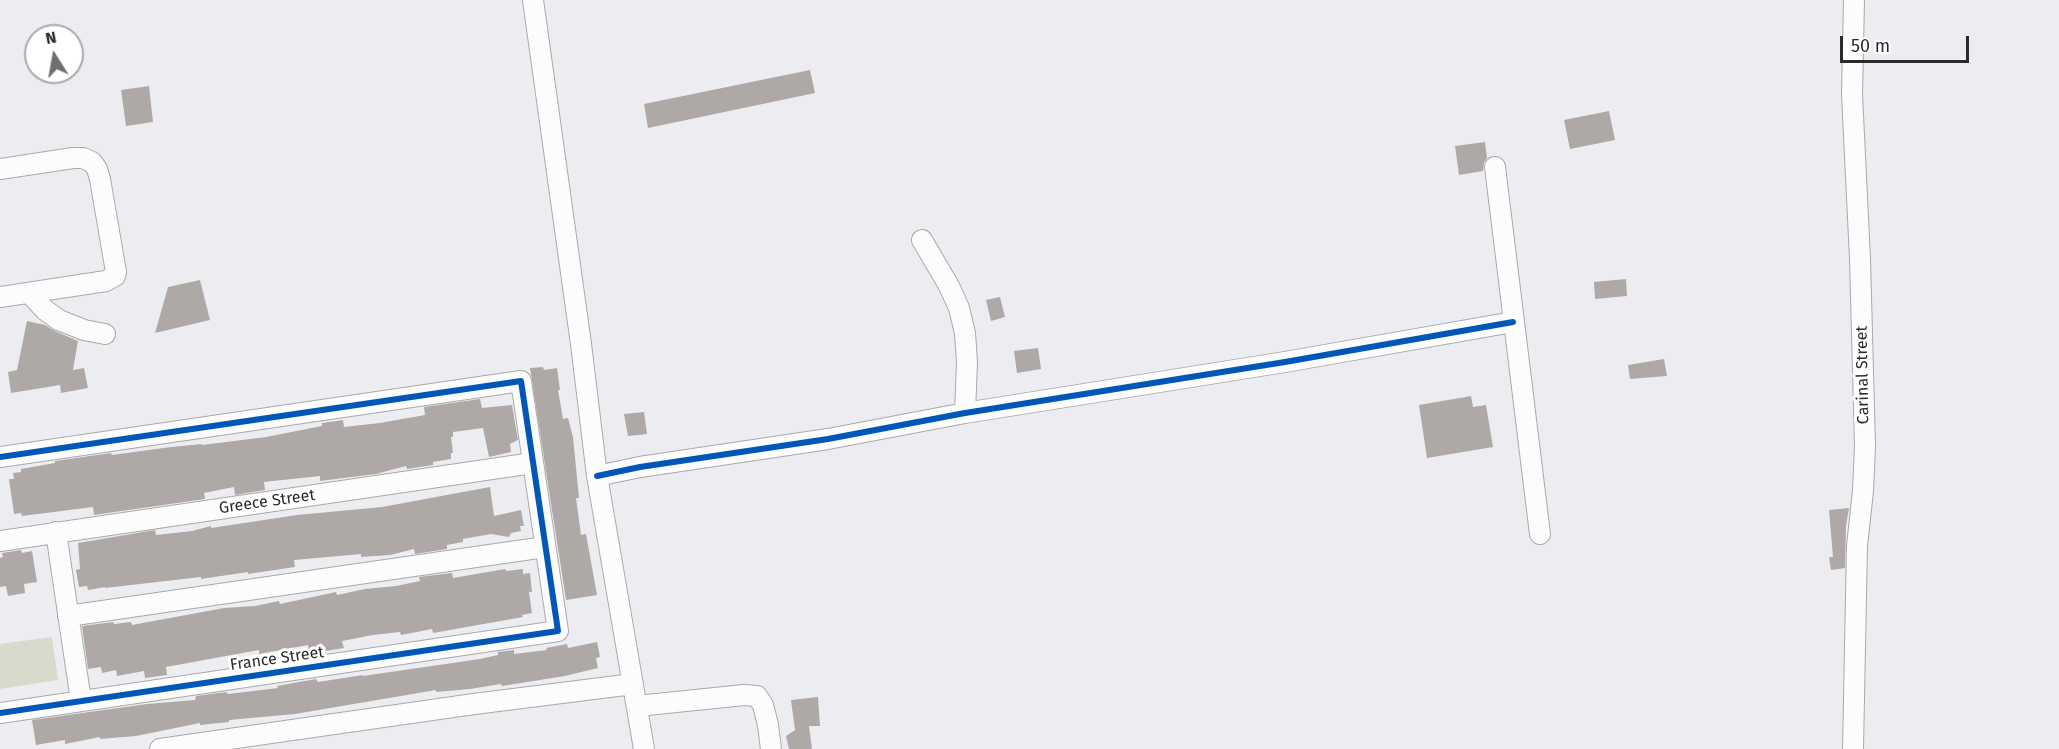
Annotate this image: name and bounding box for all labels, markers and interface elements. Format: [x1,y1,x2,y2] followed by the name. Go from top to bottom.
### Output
[24,24,84,84] north arrow
[1843,24,1972,62] scale bar
[44,27,58,48] text: N
[1851,35,1890,57] text: 50 m
[1853,326,1873,424] street label: Carinal Street
[218,486,316,518] street label: Greece Street
[229,643,325,675] street label: France Street

